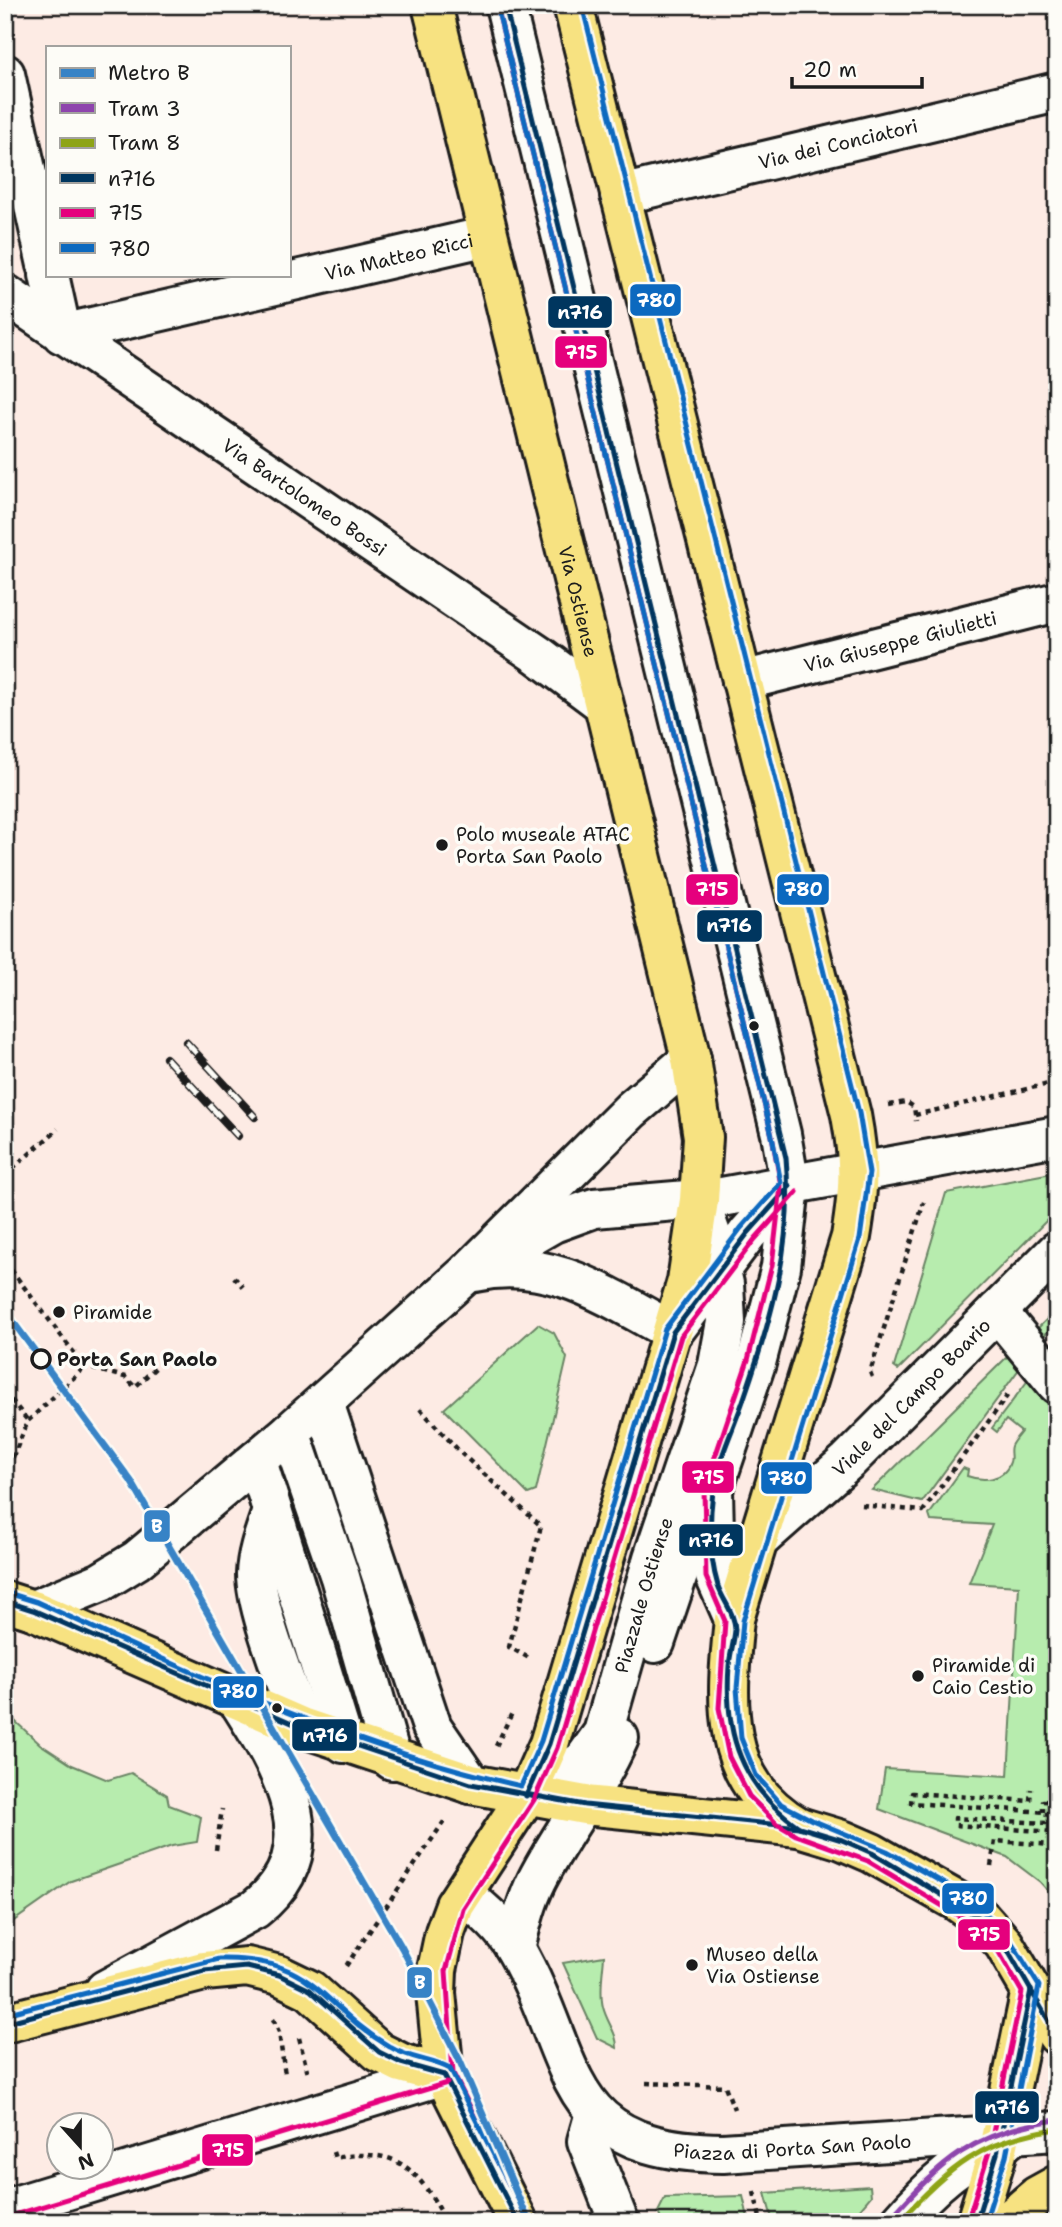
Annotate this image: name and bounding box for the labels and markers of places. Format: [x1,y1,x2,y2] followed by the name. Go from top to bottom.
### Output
[456,822,630,869] place label: Polo museale ATAC Porta San Paolo
[434,837,450,853] marker: Polo museale ATAC Porta San Paolo
[747,1019,761,1033] unlabelled marker
[73,1300,153,1325] place label: Piramide
[51,1304,67,1320] marker: Piramide
[57,1347,217,1372] place label: Porta San Paolo
[31,1349,51,1369] marker: Porta San Paolo
[932,1653,1035,1700] place label: Piramide di Caio Cestio
[910,1668,926,1684] marker: Piramide di Caio Cestio
[270,1701,284,1715] unlabelled marker
[706,1942,820,1989] place label: Museo della Via Ostiense
[684,1957,700,1973] marker: Museo della Via Ostiense

